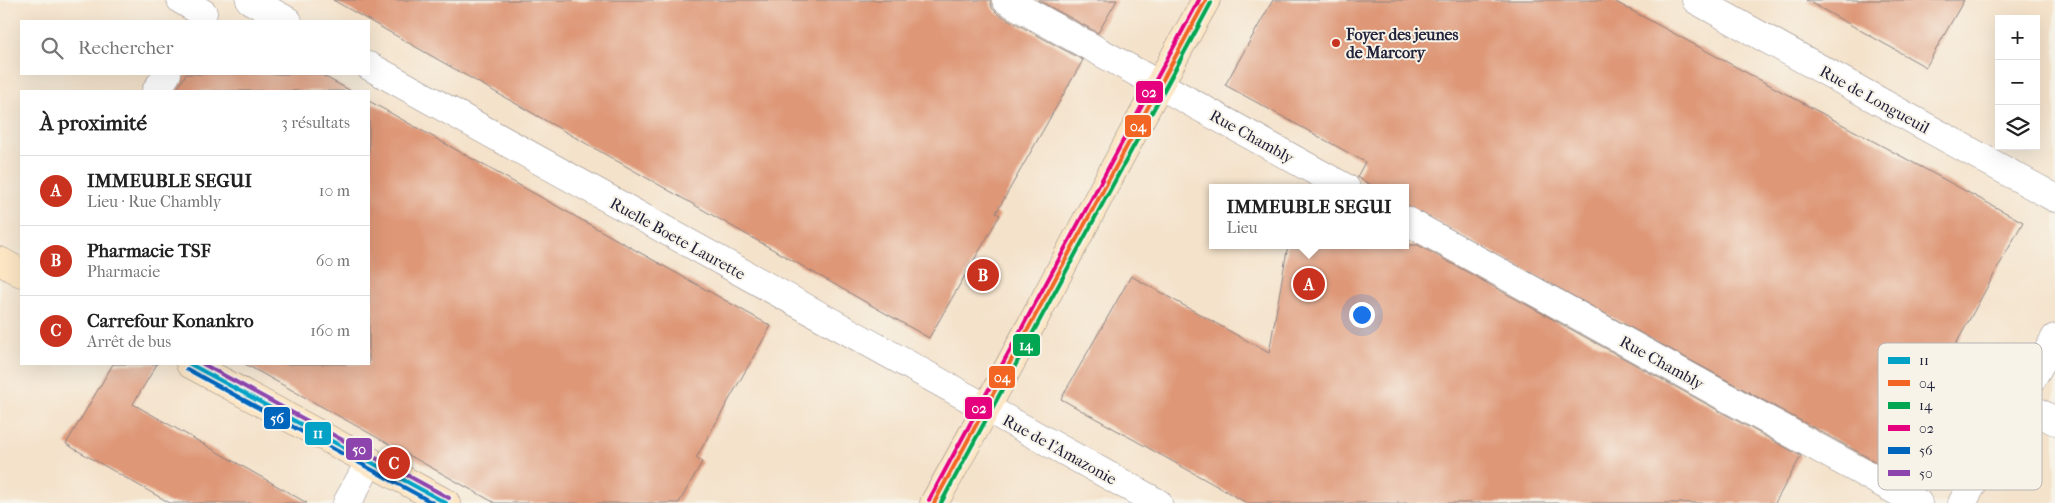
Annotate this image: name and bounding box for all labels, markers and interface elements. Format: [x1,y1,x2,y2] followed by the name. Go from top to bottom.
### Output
[1995,15,2040,150] map controls
[1995,15,2040,60] button: +
[20,20,370,75] search box
[1345,25,1459,63] place label: Foyer des jeunes de Marcory
[38,34,66,62] icon: search
[78,37,174,59] text: Rechercher
[1330,37,1342,49] marker: Foyer des jeunes de Marcory
[1995,60,2040,105] button: −
[1817,61,1933,138] street label: Rue de Longueuil
[1135,80,1164,104] line badge: 02
[1142,84,1156,101] text: 02
[1995,105,2040,150] button: layers
[1207,106,1297,168] street label: Rue Chambly
[40,111,147,135] text: À proximité
[281,113,350,132] text: 3 résultats
[1124,114,1152,138] line badge: 04
[1130,118,1147,135] text: 04
[87,170,252,192] text: IMMEUBLE SEGUI
[51,181,61,200] text: A
[319,181,350,200] text: 10 m
[1209,184,1409,249] popup
[87,192,221,211] text: Lieu · Rue Chambly
[607,193,749,284] street label: Ruelle Boete Laurette
[1227,196,1391,218] text: IMMEUBLE SEGUI
[1227,218,1258,237] text: Lieu
[87,240,211,262] text: Pharmacie TSF
[51,251,61,270] text: B
[316,251,350,270] text: 60 m
[967,256,999,294] pin: B
[87,262,160,281] text: Pharmacie
[1293,265,1325,303] pin: A
[1349,302,1375,328] your location
[87,310,254,332] text: Carrefour Konankro
[51,321,61,340] text: C
[310,321,350,340] text: 160 m
[87,332,171,351] text: Arrêt de bus
[1617,332,1707,394] street label: Rue Chambly
[1012,333,1041,357] line badge: 14
[1019,337,1033,354] text: 14
[1878,343,2042,490] legend
[1919,352,1929,369] text: 11
[988,365,1016,389] line badge: 04
[994,369,1011,386] text: 04
[1919,375,1936,392] text: 04
[964,396,993,420] line badge: 02
[1919,397,1933,414] text: 14
[972,400,986,417] text: 02
[263,406,291,430] line badge: 56
[270,410,284,427] text: 56
[1000,410,1120,489] street label: Rue de l'Amazonie
[1919,420,1934,437] text: 02
[304,421,332,446] line badge: 11
[313,425,323,442] text: 11
[345,437,373,461] line badge: 50
[352,441,366,458] text: 50
[1919,442,1933,459] text: 56
[378,444,410,482] pin: C
[1919,465,1933,482] text: 50

